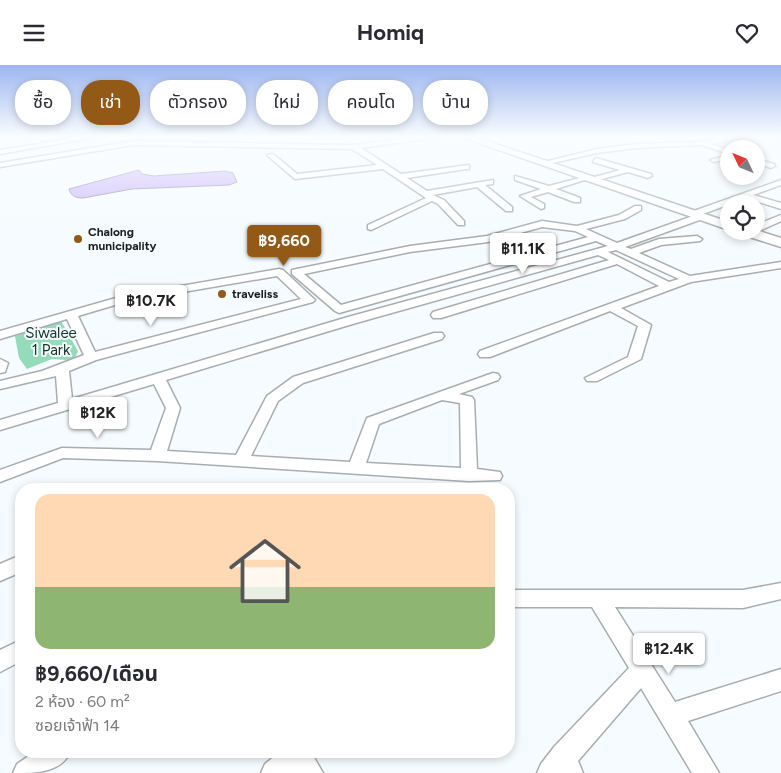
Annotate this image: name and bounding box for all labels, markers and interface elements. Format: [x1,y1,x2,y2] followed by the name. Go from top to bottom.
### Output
[20,19,48,47] icon: menu
[357,19,424,46] text: Homiq
[733,19,761,47] icon: heart
[15,80,71,125] chip: ซื้อ
[81,80,140,125] chip: เช่า
[150,80,246,125] chip: ตัวกรอง
[256,80,318,125] chip: ใหม่
[328,80,413,125] chip: คอนโด
[423,80,488,125] chip: บ้าน
[720,140,765,185] north arrow
[720,140,765,240] map controls
[720,195,765,240] button: locate
[88,225,156,253] place label: Chalong municipality
[243,225,325,267] pin: ฿9,660
[258,231,310,250] text: ฿9,660
[72,233,84,245] marker: Chalong municipality
[482,233,564,275] pin: ฿11.1K
[501,239,545,258] text: ฿11.1K
[110,285,192,327] pin: ฿10.7K
[232,287,278,301] place label: traveliss
[216,288,228,300] marker: traveliss
[126,291,176,310] text: ฿10.7K
[25,324,77,359] park label: Siwalee 1 Park
[68,397,128,439] pin: ฿12K
[80,403,116,422] text: ฿12K
[220,526,310,616] icon: home
[628,633,710,675] pin: ฿12.4K
[644,639,694,658] text: ฿12.4K
[35,661,158,686] text: ฿9,660/เดือน
[35,692,130,711] text: 2 ห้อง · 60 m²
[35,716,120,735] text: ซอยเจ้าฟ้า 14

